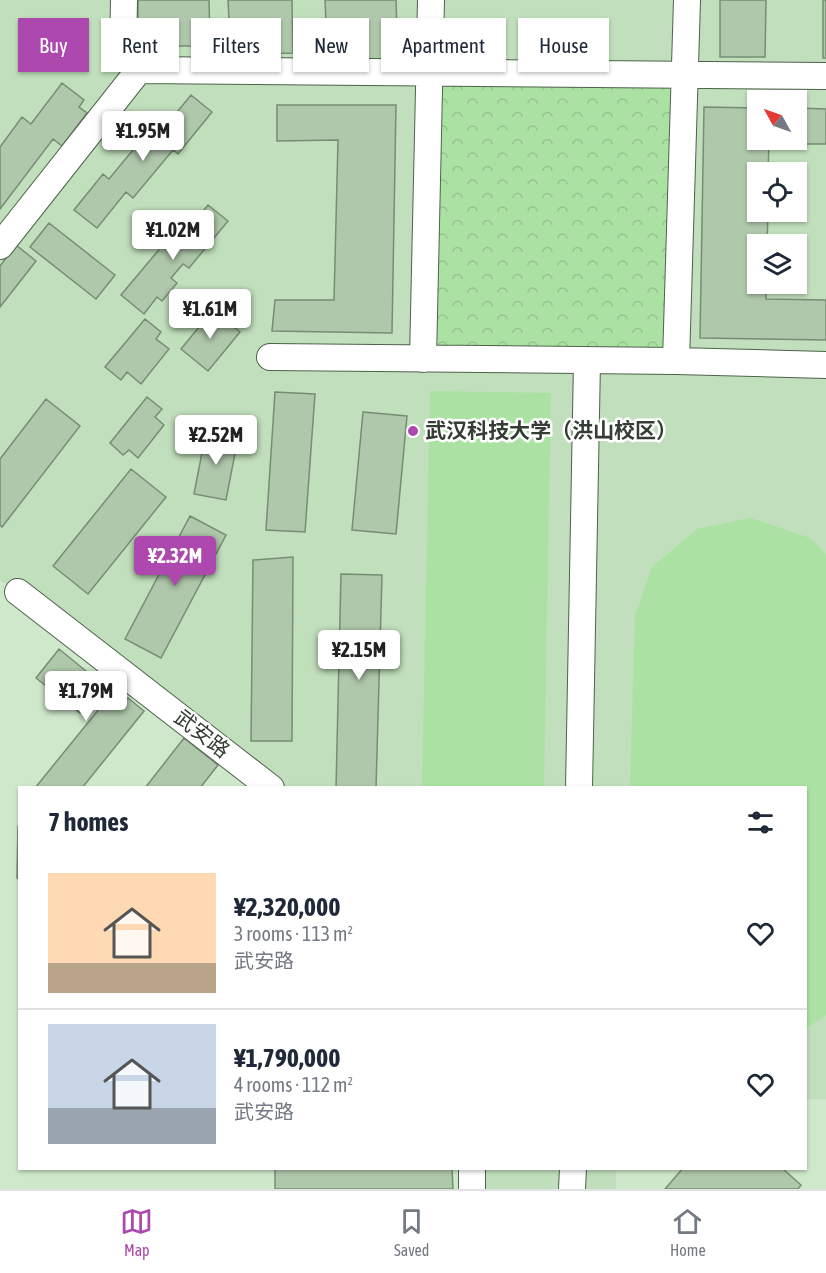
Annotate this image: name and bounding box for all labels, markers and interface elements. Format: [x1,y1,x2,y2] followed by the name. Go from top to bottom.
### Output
[18,18,89,72] chip: Buy
[101,18,179,72] chip: Rent
[191,18,281,72] chip: Filters
[293,18,369,72] chip: New
[381,18,506,72] chip: Apartment
[518,18,609,72] chip: House
[747,90,807,150] north arrow
[747,90,807,294] map controls
[94,111,192,162] pin: ¥1.95M
[116,119,170,142] text: ¥1.95M
[747,162,807,222] button: locate
[124,210,222,261] pin: ¥1.02M
[146,218,200,241] text: ¥1.02M
[747,234,807,294] button: layers
[161,289,259,340] pin: ¥1.61M
[183,297,237,320] text: ¥1.61M
[167,415,265,466] pin: ¥2.52M
[425,418,677,442] place label: 武汉科技大学（洪山校区）
[189,423,243,446] text: ¥2.52M
[406,424,420,438] marker: 武汉科技大学（洪山校区）
[126,536,224,587] pin: ¥2.32M
[148,544,202,567] text: ¥2.32M
[310,630,408,681] pin: ¥2.15M
[332,638,386,661] text: ¥2.15M
[37,671,135,722] pin: ¥1.79M
[59,679,113,702] text: ¥1.79M
[170,704,235,762] street label: 武安路
[744,806,777,839] icon: filters
[48,807,128,837] text: 7 homes
[234,892,340,922] text: ¥2,320,000
[96,897,168,969] icon: home
[744,917,777,950] icon: heart
[234,922,353,945] text: 3 rooms · 113 m²
[234,949,294,972] text: 武安路
[234,1043,340,1073] text: ¥1,790,000
[96,1048,168,1120] icon: home
[744,1068,777,1101] icon: heart
[234,1073,353,1096] text: 4 rooms · 112 m²
[234,1100,294,1123] text: 武安路
[120,1205,153,1259] tab: Map
[394,1205,429,1259] tab: Saved
[670,1205,706,1259] tab: Home

